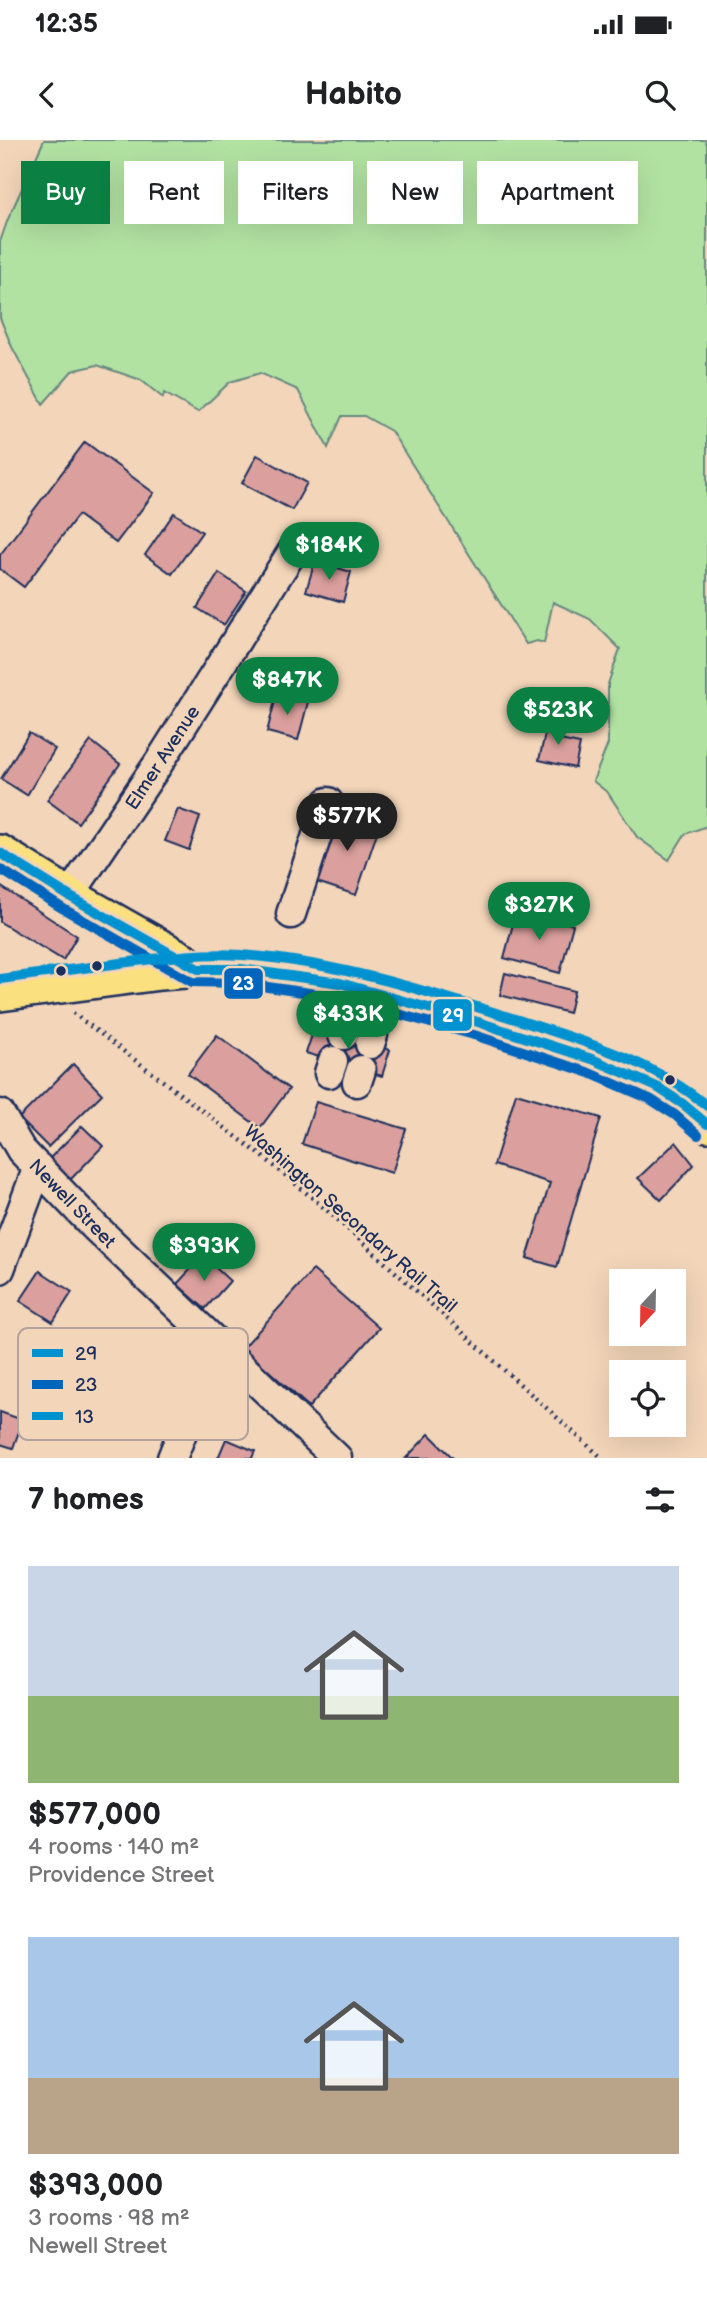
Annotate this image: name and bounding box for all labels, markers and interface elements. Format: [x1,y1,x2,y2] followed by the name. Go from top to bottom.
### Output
[35,9,98,40] text: 12:35
[305,75,402,114] text: Habito
[28,76,66,114] icon: back
[641,76,679,114] icon: search
[21,161,110,224] chip: Buy
[124,161,224,224] chip: Rent
[238,161,353,224] chip: Filters
[367,161,463,224] chip: New
[477,161,638,224] chip: Apartment
[280,522,378,582] pin: $184K
[295,531,363,559] text: $184K
[238,658,336,717] pin: $847K
[252,666,322,694] text: $847K
[509,688,607,747] pin: $523K
[523,696,593,724] text: $523K
[121,701,205,814] street label: Elmer Avenue
[298,794,396,853] pin: $577K
[312,802,382,830] text: $577K
[490,882,588,942] pin: $327K
[504,891,574,919] text: $327K
[90,959,104,973] unlabelled marker
[54,964,68,978] unlabelled marker
[223,967,264,1000] line badge: 23
[232,973,254,996] text: 23
[299,992,397,1051] pin: $433K
[432,998,473,1032] line badge: 29
[312,1000,384,1028] text: $433K
[442,1005,464,1028] text: 29
[663,1073,677,1087] unlabelled marker
[239,1120,461,1318] street label: Washington Secondary Rail Trail
[24,1155,120,1253] street label: Newell Street
[155,1224,253,1283] pin: $393K
[168,1232,240,1260] text: $393K
[609,1269,686,1346] north arrow
[609,1269,686,1437] map controls
[18,1328,248,1440] legend
[75,1343,97,1366] text: 29
[609,1360,686,1437] button: locate
[75,1374,98,1397] text: 23
[75,1406,94,1429] text: 13
[641,1481,679,1519] icon: filters
[28,1482,144,1518] text: 7 homes
[291,1612,417,1738] icon: home
[28,1797,161,1833] text: $577,000
[28,1833,199,1861] text: 4 rooms · 140 m²
[28,1861,214,1889] text: Providence Street
[291,1983,417,2109] icon: home
[28,2168,163,2204] text: $393,000
[28,2204,190,2232] text: 3 rooms · 98 m²
[28,2232,167,2260] text: Newell Street

